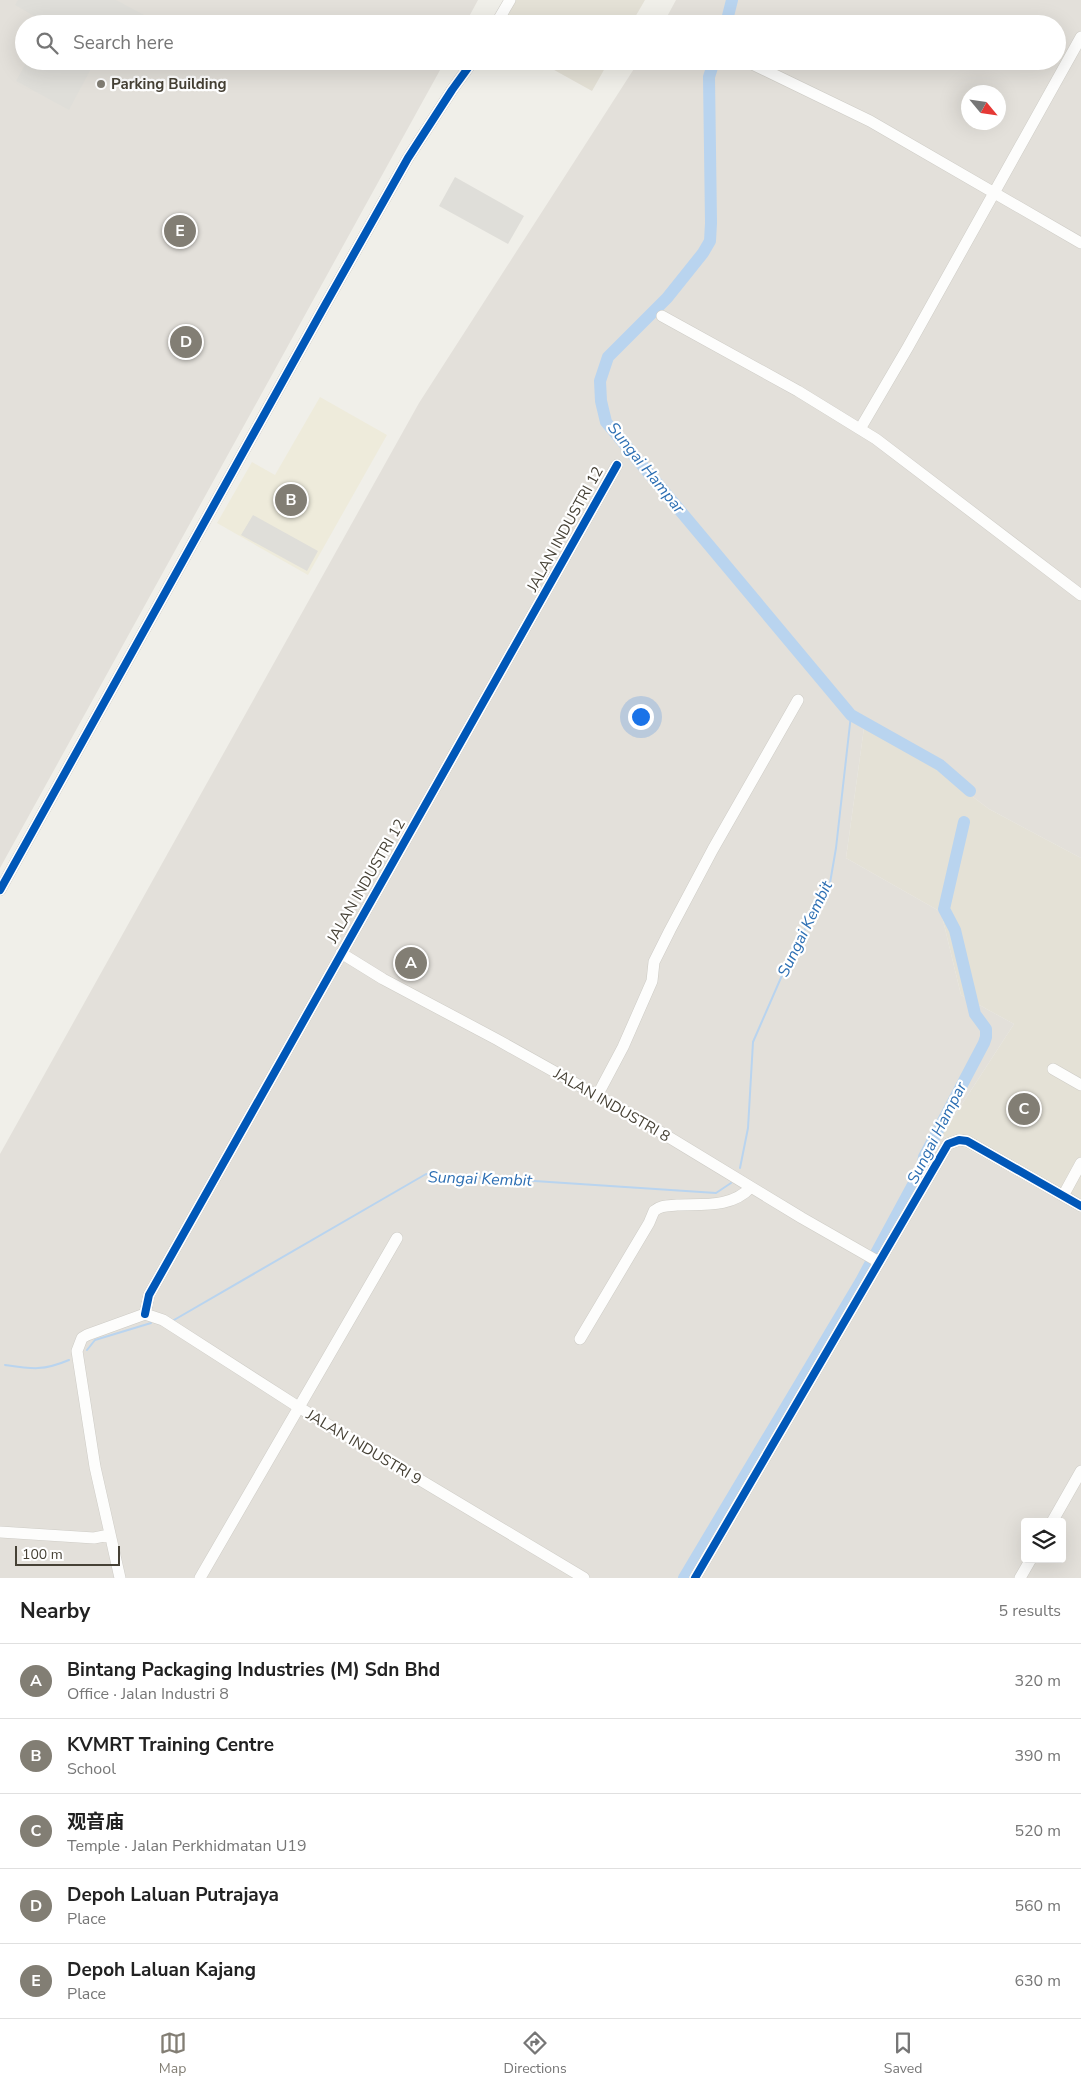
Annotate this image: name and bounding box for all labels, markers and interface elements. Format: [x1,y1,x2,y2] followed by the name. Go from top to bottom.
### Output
[15,15,1066,70] search box
[33,29,61,57] icon: search
[73,30,174,56] text: Search here
[111,74,226,94] place label: Parking Building
[95,78,107,90] marker: Parking Building
[961,85,1006,130] north arrow
[164,212,196,250] pin: E
[170,323,202,361] pin: D
[602,418,690,519] water label: Sungai Hampar
[522,463,608,596] street label: JALAN INDUSTRI 12
[275,481,307,519] pin: B
[628,704,654,730] your location
[322,815,410,948] street label: JALAN INDUSTRI 12
[772,877,838,981] water label: Sungai Kembit
[395,944,427,982] pin: A
[549,1063,674,1146] street label: JALAN INDUSTRI 8
[902,1077,973,1188] water label: Sungai Hampar
[1008,1090,1040,1128] pin: C
[428,1166,533,1192] water label: Sungai Kembit
[302,1404,425,1489] street label: JALAN INDUSTRI 9
[1021,1518,1066,1563] map controls
[1021,1518,1066,1563] button: layers
[15,1543,120,1566] scale bar
[22,1545,63,1564] text: 100 m
[20,1597,90,1625] text: Nearby
[999,1600,1061,1622] text: 5 results
[67,1657,440,1683] text: Bintang Packaging Industries (M) Sdn Bhd
[30,1670,42,1692] text: A
[1014,1670,1061,1692] text: 320 m
[67,1683,229,1705] text: Office · Jalan Industri 8
[67,1732,274,1758] text: KVMRT Training Centre
[30,1745,42,1767] text: B
[1014,1745,1061,1767] text: 390 m
[67,1758,116,1780] text: School
[67,1809,124,1835] text: 观音庙
[31,1820,41,1842] text: C
[1014,1820,1061,1842] text: 520 m
[67,1835,307,1857] text: Temple · Jalan Perkhidmatan U19
[67,1882,279,1908] text: Depoh Laluan Putrajaya
[30,1895,42,1917] text: D
[1014,1895,1061,1917] text: 560 m
[67,1908,106,1930] text: Place
[67,1957,256,1983] text: Depoh Laluan Kajang
[31,1970,41,1992] text: E
[1014,1970,1061,1992] text: 630 m
[67,1983,106,2005] text: Place
[159,2029,187,2078] tab: Map
[504,2029,567,2078] tab: Directions
[884,2029,922,2078] tab: Saved

